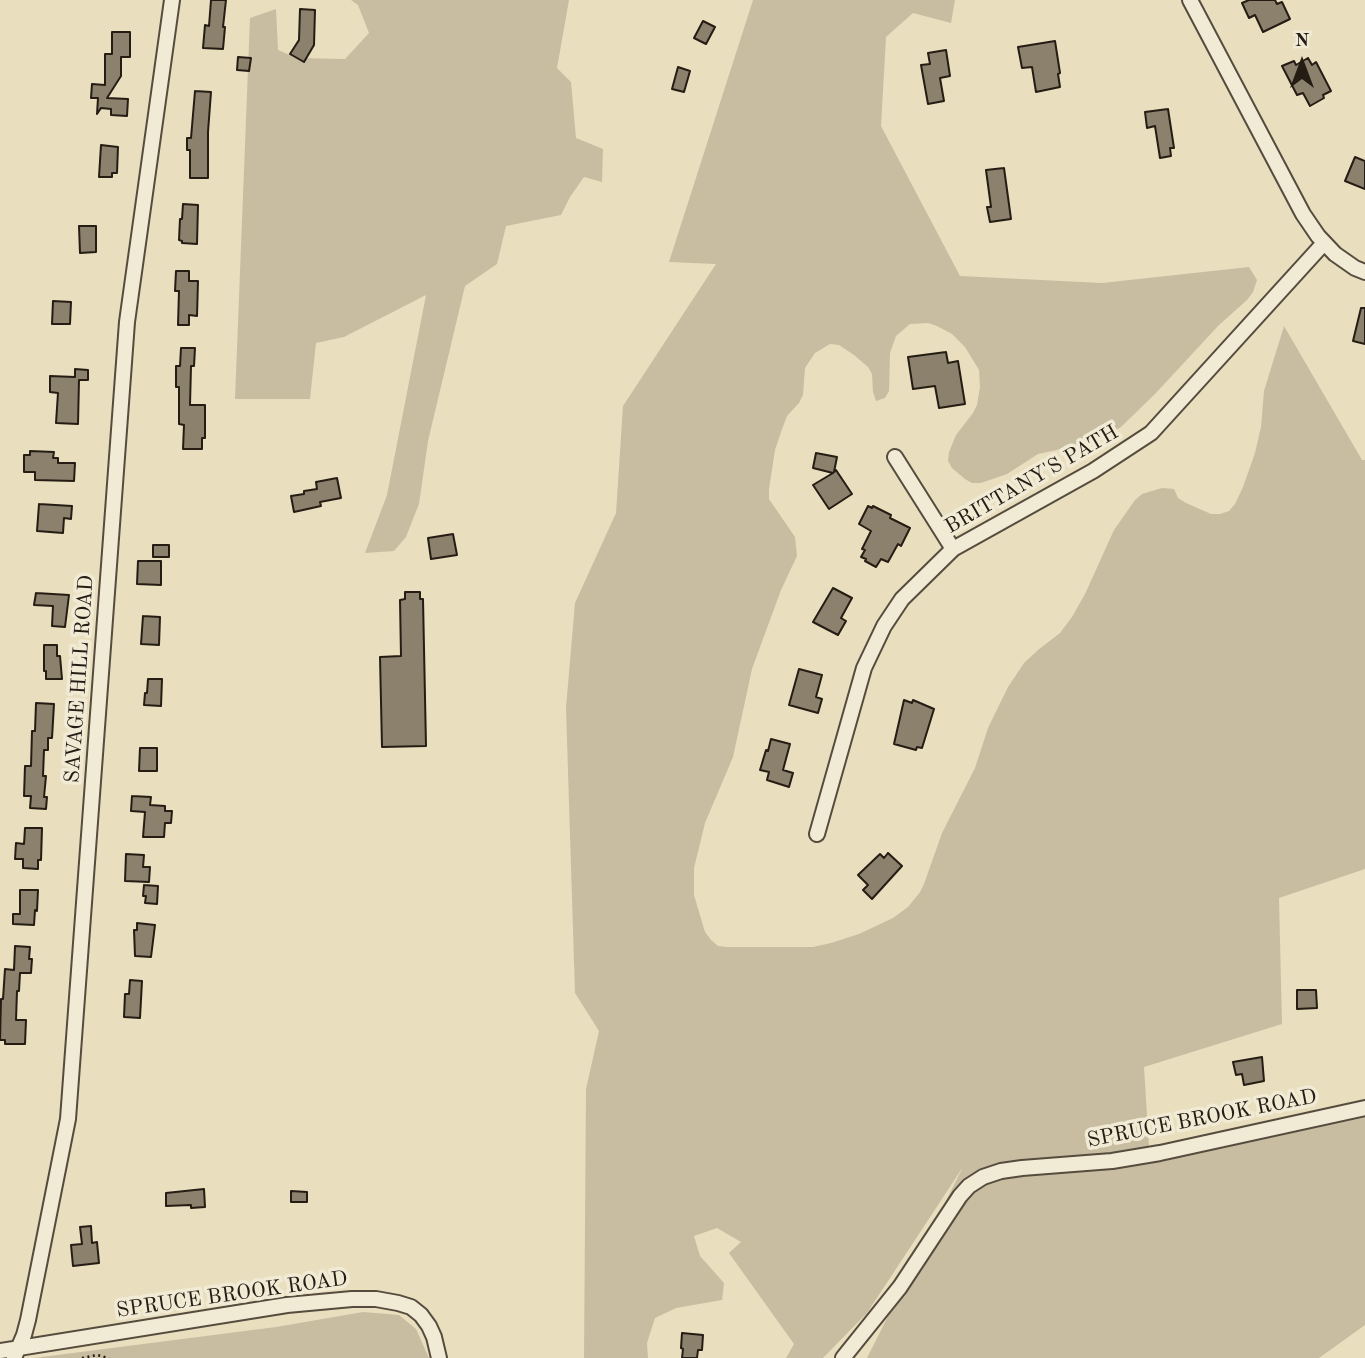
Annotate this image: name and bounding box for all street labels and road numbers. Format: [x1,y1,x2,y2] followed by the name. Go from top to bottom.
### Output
[941,420,1123,540] street label: BRITTANY'S PATH
[60,574,100,784] street label: SAVAGE HILL ROAD
[1085,1084,1319,1154] street label: SPRUCE BROOK ROAD
[115,1266,349,1324] street label: SPRUCE BROOK ROAD

